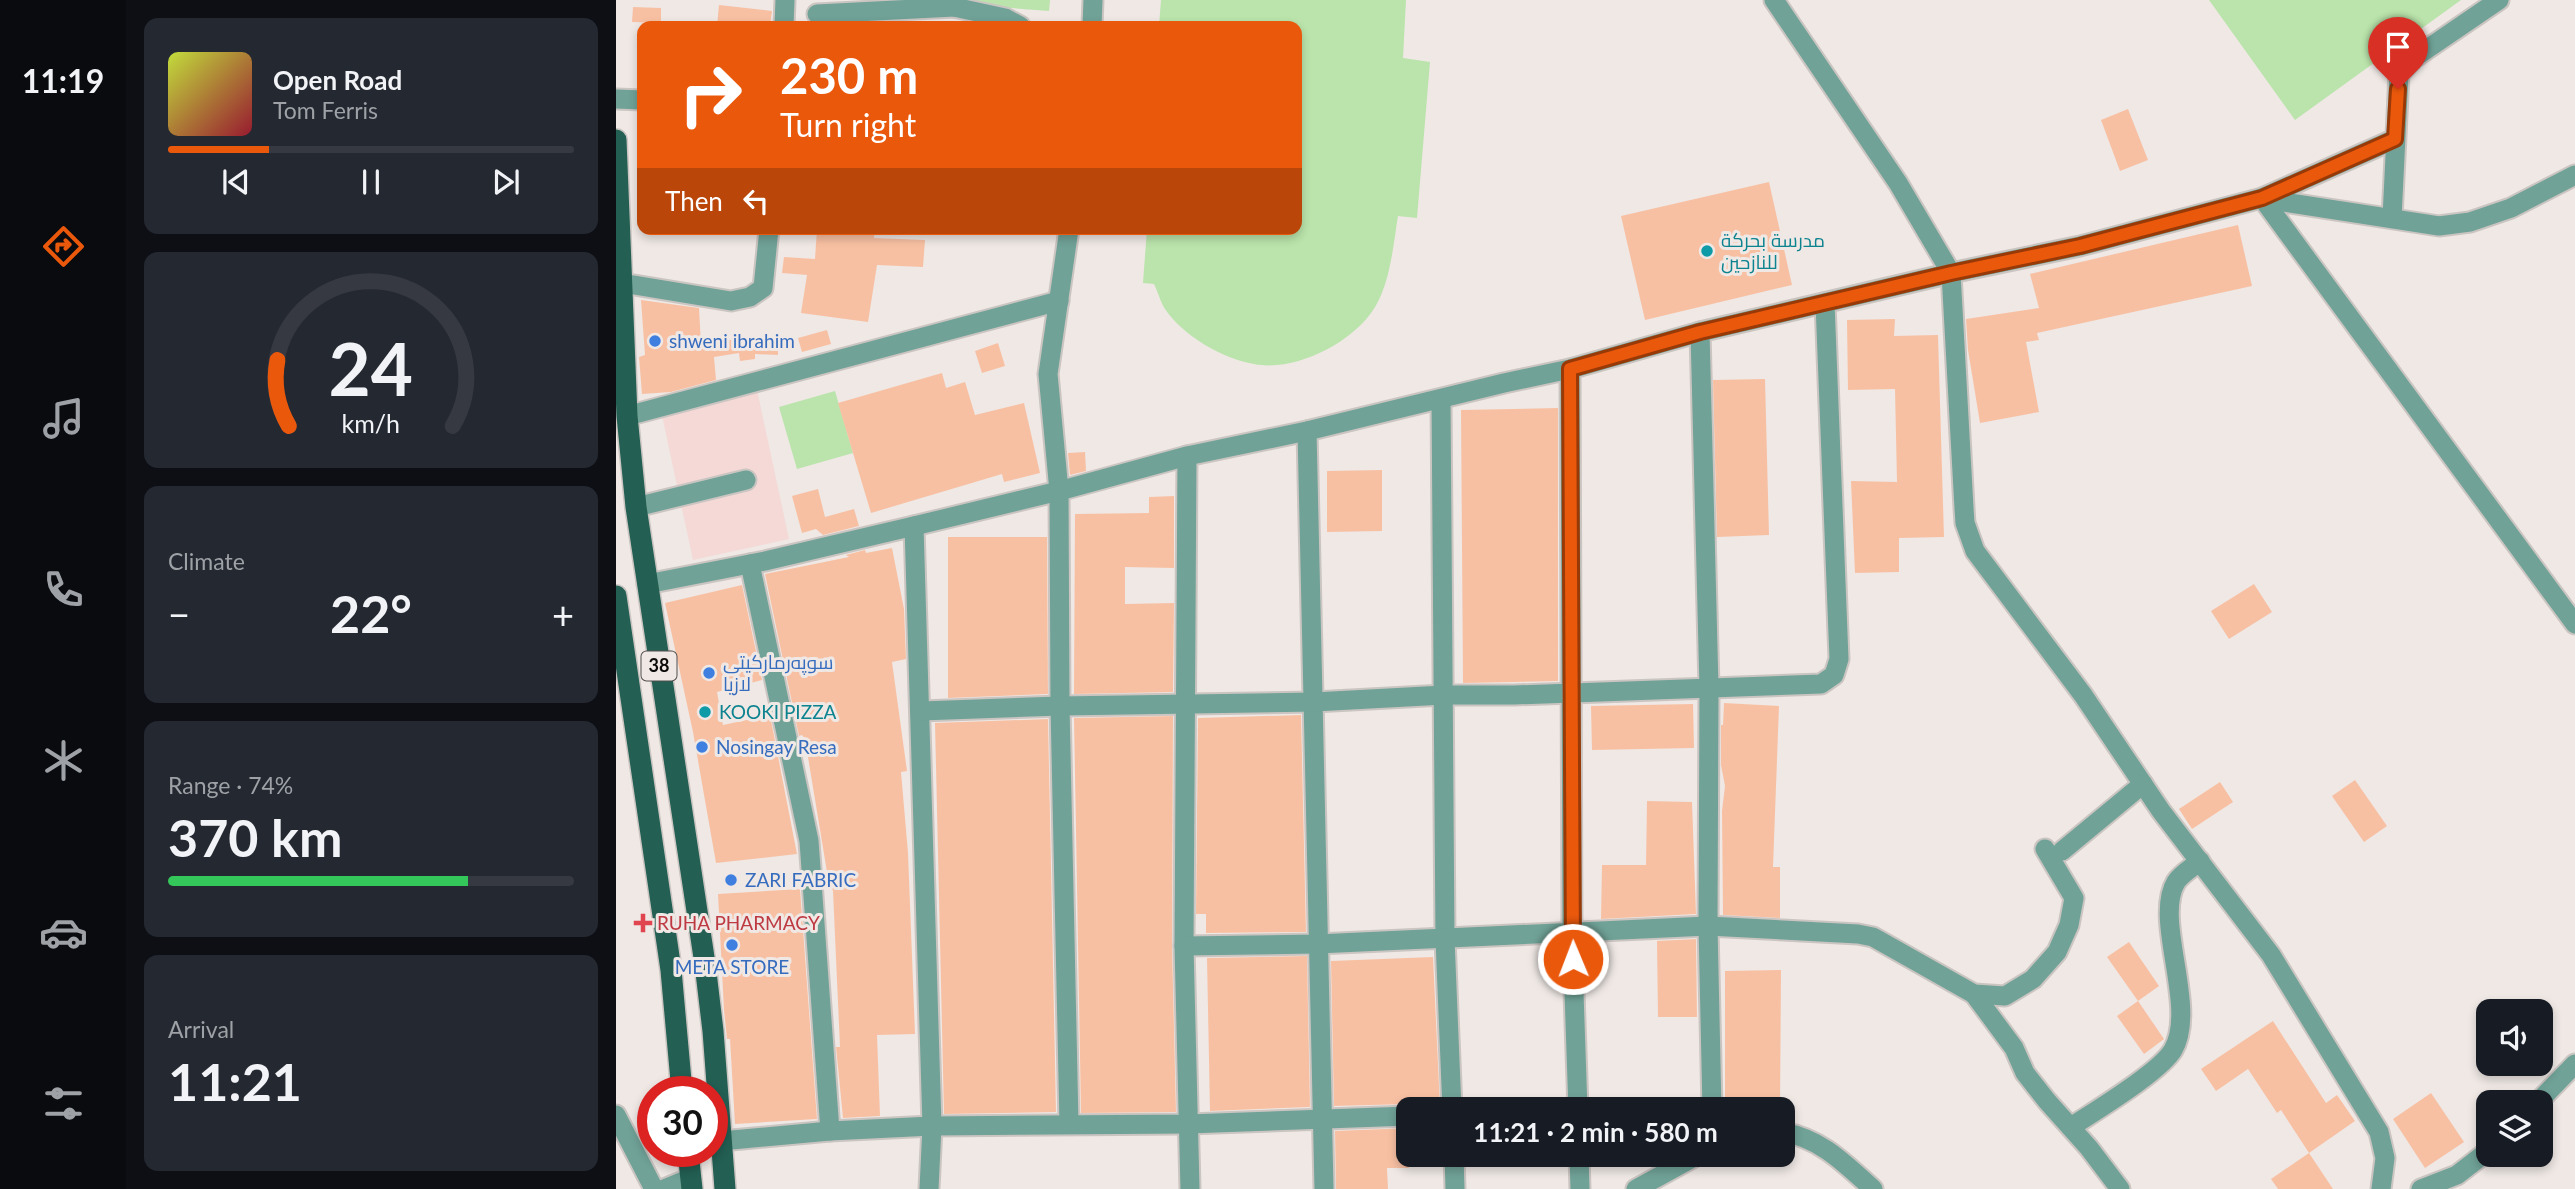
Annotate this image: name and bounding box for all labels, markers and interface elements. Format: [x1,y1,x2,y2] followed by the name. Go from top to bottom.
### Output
[2368,17,2428,89] pin
[2379,28,2417,66] icon: arrive
[780,46,918,104] text: 230 m
[665,49,756,140] icon: right
[22,61,104,100] text: 11:19
[273,64,402,96] text: Open Road
[273,96,378,124] text: Tom Ferris
[780,105,916,144] text: Turn right
[217,163,255,201] icon: previous
[352,163,390,201] icon: pause
[487,163,525,201] icon: next
[737,182,775,220] icon: left
[665,185,723,217] text: Then
[39,222,88,271] icon: directions
[1721,228,1825,274] place label: مدرسة بحركة للنازحين
[1699,243,1715,259] marker: مدرسة بحركة للنازحين
[329,325,413,413] text: 24
[669,329,795,352] place label: shweni ibrahim
[647,333,663,349] marker: shweni ibrahim
[39,394,88,443] icon: music
[342,408,400,438] text: km/h
[168,547,245,575] text: Climate
[39,565,88,614] icon: phone
[330,582,412,644] text: 22°
[168,591,190,637] text: −
[552,591,574,637] text: +
[723,650,833,696] place label: سوپه‌رمارکیتی لازیا
[642,652,676,680] road number: 38
[701,665,717,681] marker: سوپه‌رمارکیتی لازیا
[719,700,837,723] place label: KOOKI PIZZA
[697,704,713,720] marker: KOOKI PIZZA
[716,735,837,758] place label: Nosingay Resa
[39,736,88,785] icon: climate
[694,739,710,755] marker: Nosingay Resa
[168,771,293,799] text: Range · 74%
[168,806,342,868] text: 370 km
[745,868,856,891] place label: ZARI FABRIC
[723,872,739,888] marker: ZARI FABRIC
[39,908,88,957] icon: car
[657,911,820,934] place label: RUHA PHARMACY
[635,915,651,931] marker: RUHA PHARMACY
[1536,922,1610,996] position arrow
[724,937,740,953] marker: META STORE
[675,955,789,978] place label: META STORE
[2476,999,2553,1167] map controls
[2476,999,2553,1076] button: sound
[168,1015,234,1043] text: Arrival
[168,1050,302,1112] text: 11:21
[637,1076,728,1167] speed limit sign: 30
[39,1079,88,1128] icon: filters
[2476,1090,2553,1167] button: layers
[1473,1116,1718,1148] text: 11:21 · 2 min · 580 m

